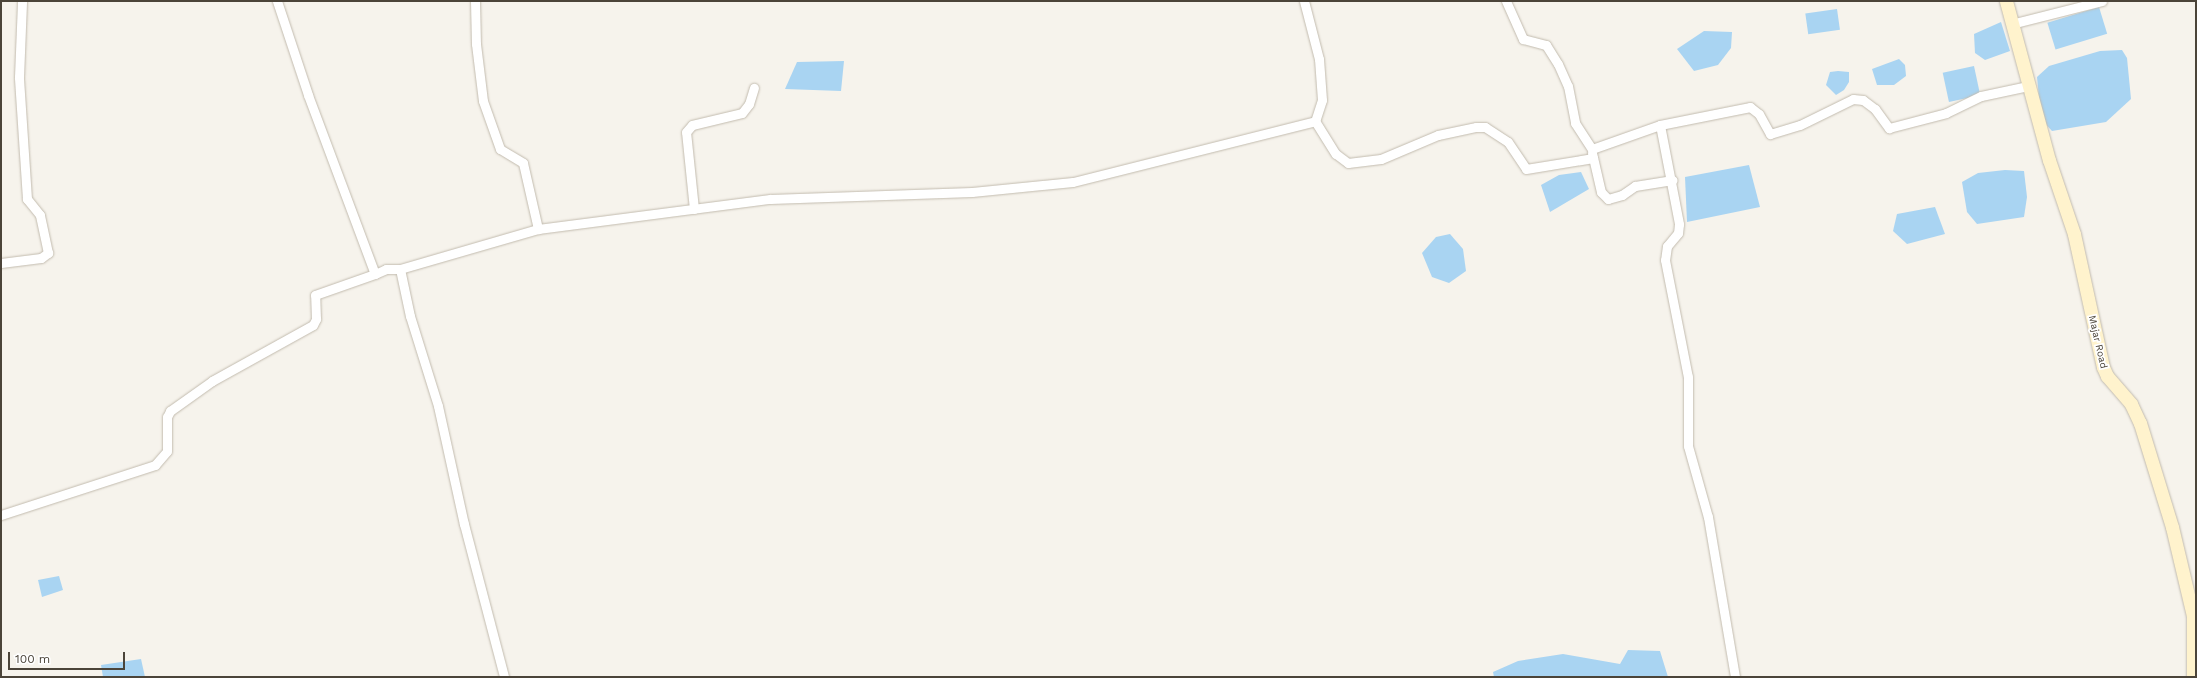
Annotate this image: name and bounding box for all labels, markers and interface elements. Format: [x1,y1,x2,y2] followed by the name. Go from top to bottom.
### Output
[2086,314,2110,370] street label: Majar Road
[10,644,127,670] scale bar
[15,652,50,666] text: 100 m

